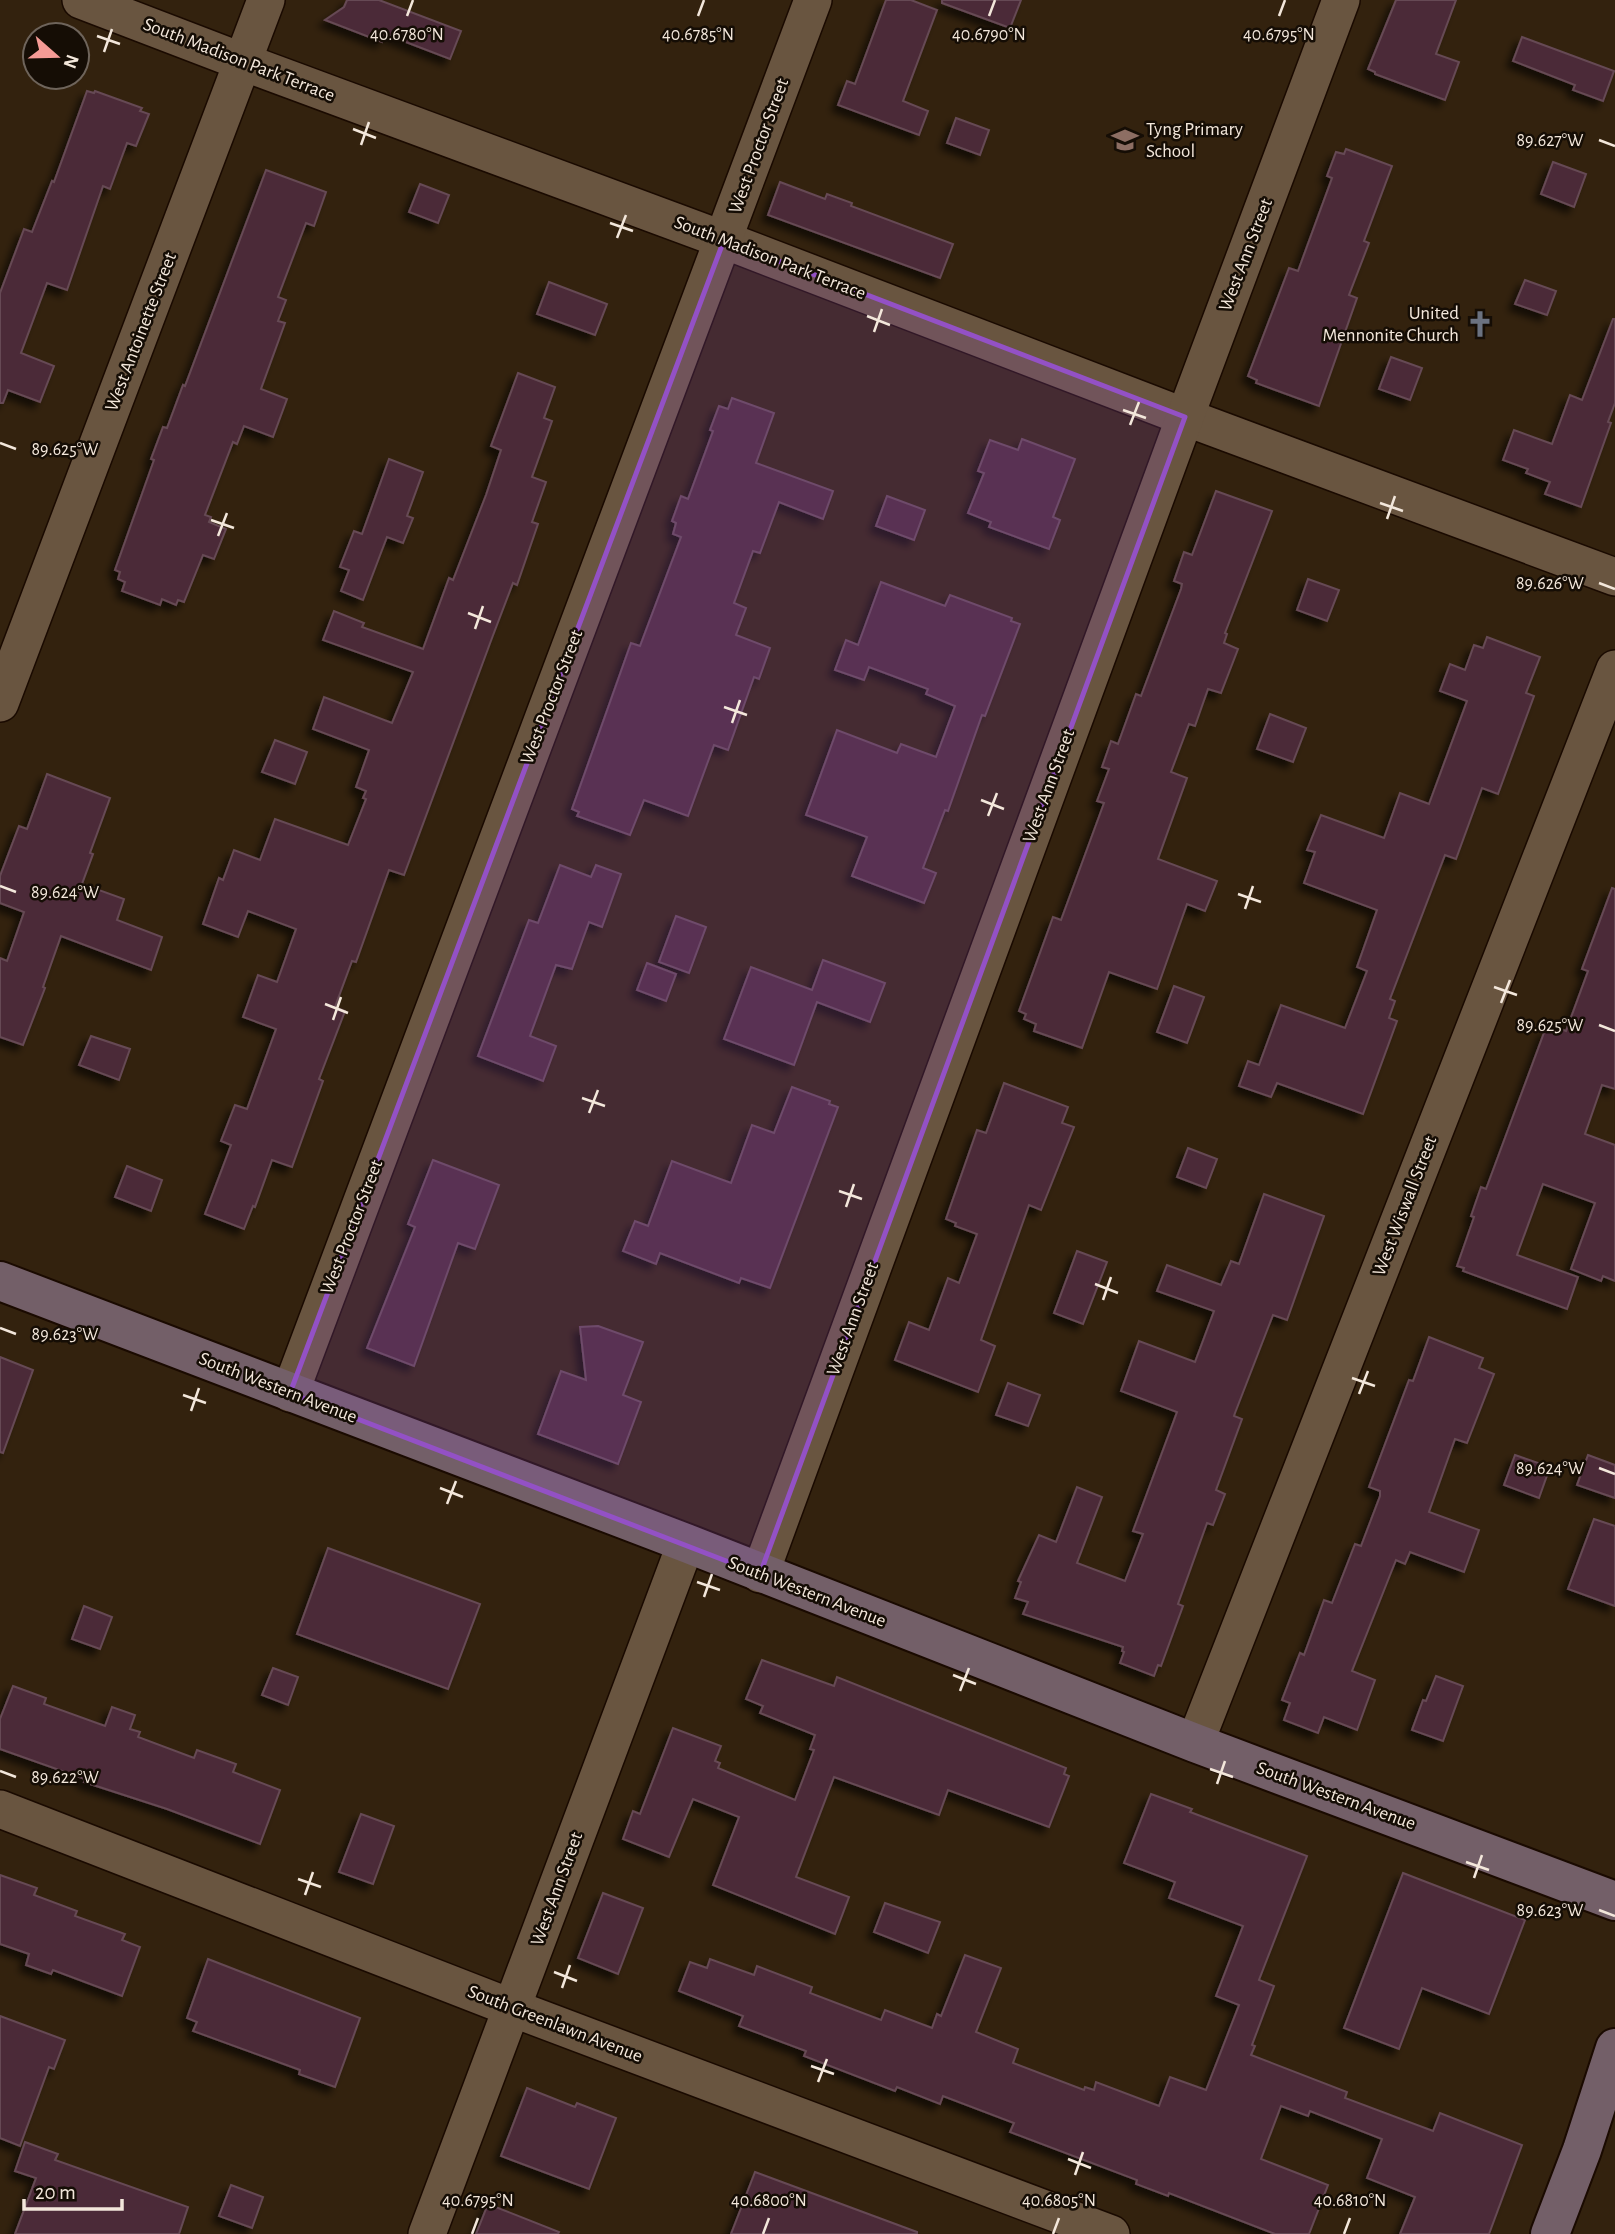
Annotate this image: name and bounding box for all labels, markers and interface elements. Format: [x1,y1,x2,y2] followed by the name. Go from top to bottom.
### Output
[141,15,337,105] street label: South Madison Park Terrace
[21,21,91,91] north arrow
[370,26,444,44] text: 40.6780°N
[662,26,734,44] text: 40.6785°N
[952,26,1026,44] text: 40.6790°N
[1243,26,1315,44] text: 40.6795°N
[59,52,82,71] text: N
[726,76,792,216] street label: West Proctor Street
[1146,120,1243,161] place label: Tyng Primary School
[1110,125,1140,155] school or university icon: Tyng Primary School
[1517,132,1583,150] text: 89.627°W
[1216,196,1276,314] street label: West Ann Street
[672,213,868,303] street label: South Madison Park Terrace
[102,250,180,414] street label: West Antoinette Street
[1322,304,1459,345] place label: United Mennonite Church
[1465,309,1495,339] church icon: United Mennonite Church
[32,441,98,459] text: 89.625°W
[1516,575,1584,593] text: 89.626°W
[518,627,586,767] street label: West Proctor Street
[1020,727,1078,845] street label: West Ann Street
[31,884,99,902] text: 89.624°W
[1517,1017,1583,1035] text: 89.625°W
[1370,1133,1440,1279] street label: West Wiswall Street
[318,1157,386,1297] street label: West Proctor Street
[824,1260,882,1378] street label: West Ann Street
[32,1326,98,1344] text: 89.623°W
[196,1349,360,1427] street label: South Western Avenue
[1516,1460,1584,1478] text: 89.624°W
[725,1553,889,1631] street label: South Western Avenue
[1254,1758,1418,1834] street label: South Western Avenue
[31,1769,99,1787] text: 89.622°W
[528,1830,586,1948] street label: West Ann Street
[1517,1902,1583,1920] text: 89.623°W
[465,1982,645,2066] street label: South Greenlawn Avenue
[24,2168,122,2212] scale bar
[35,2182,76,2203] text: 20 m
[442,2192,514,2210] text: 40.6795°N
[731,2192,807,2210] text: 40.6800°N
[1022,2192,1096,2210] text: 40.6805°N
[1314,2192,1386,2210] text: 40.6810°N

